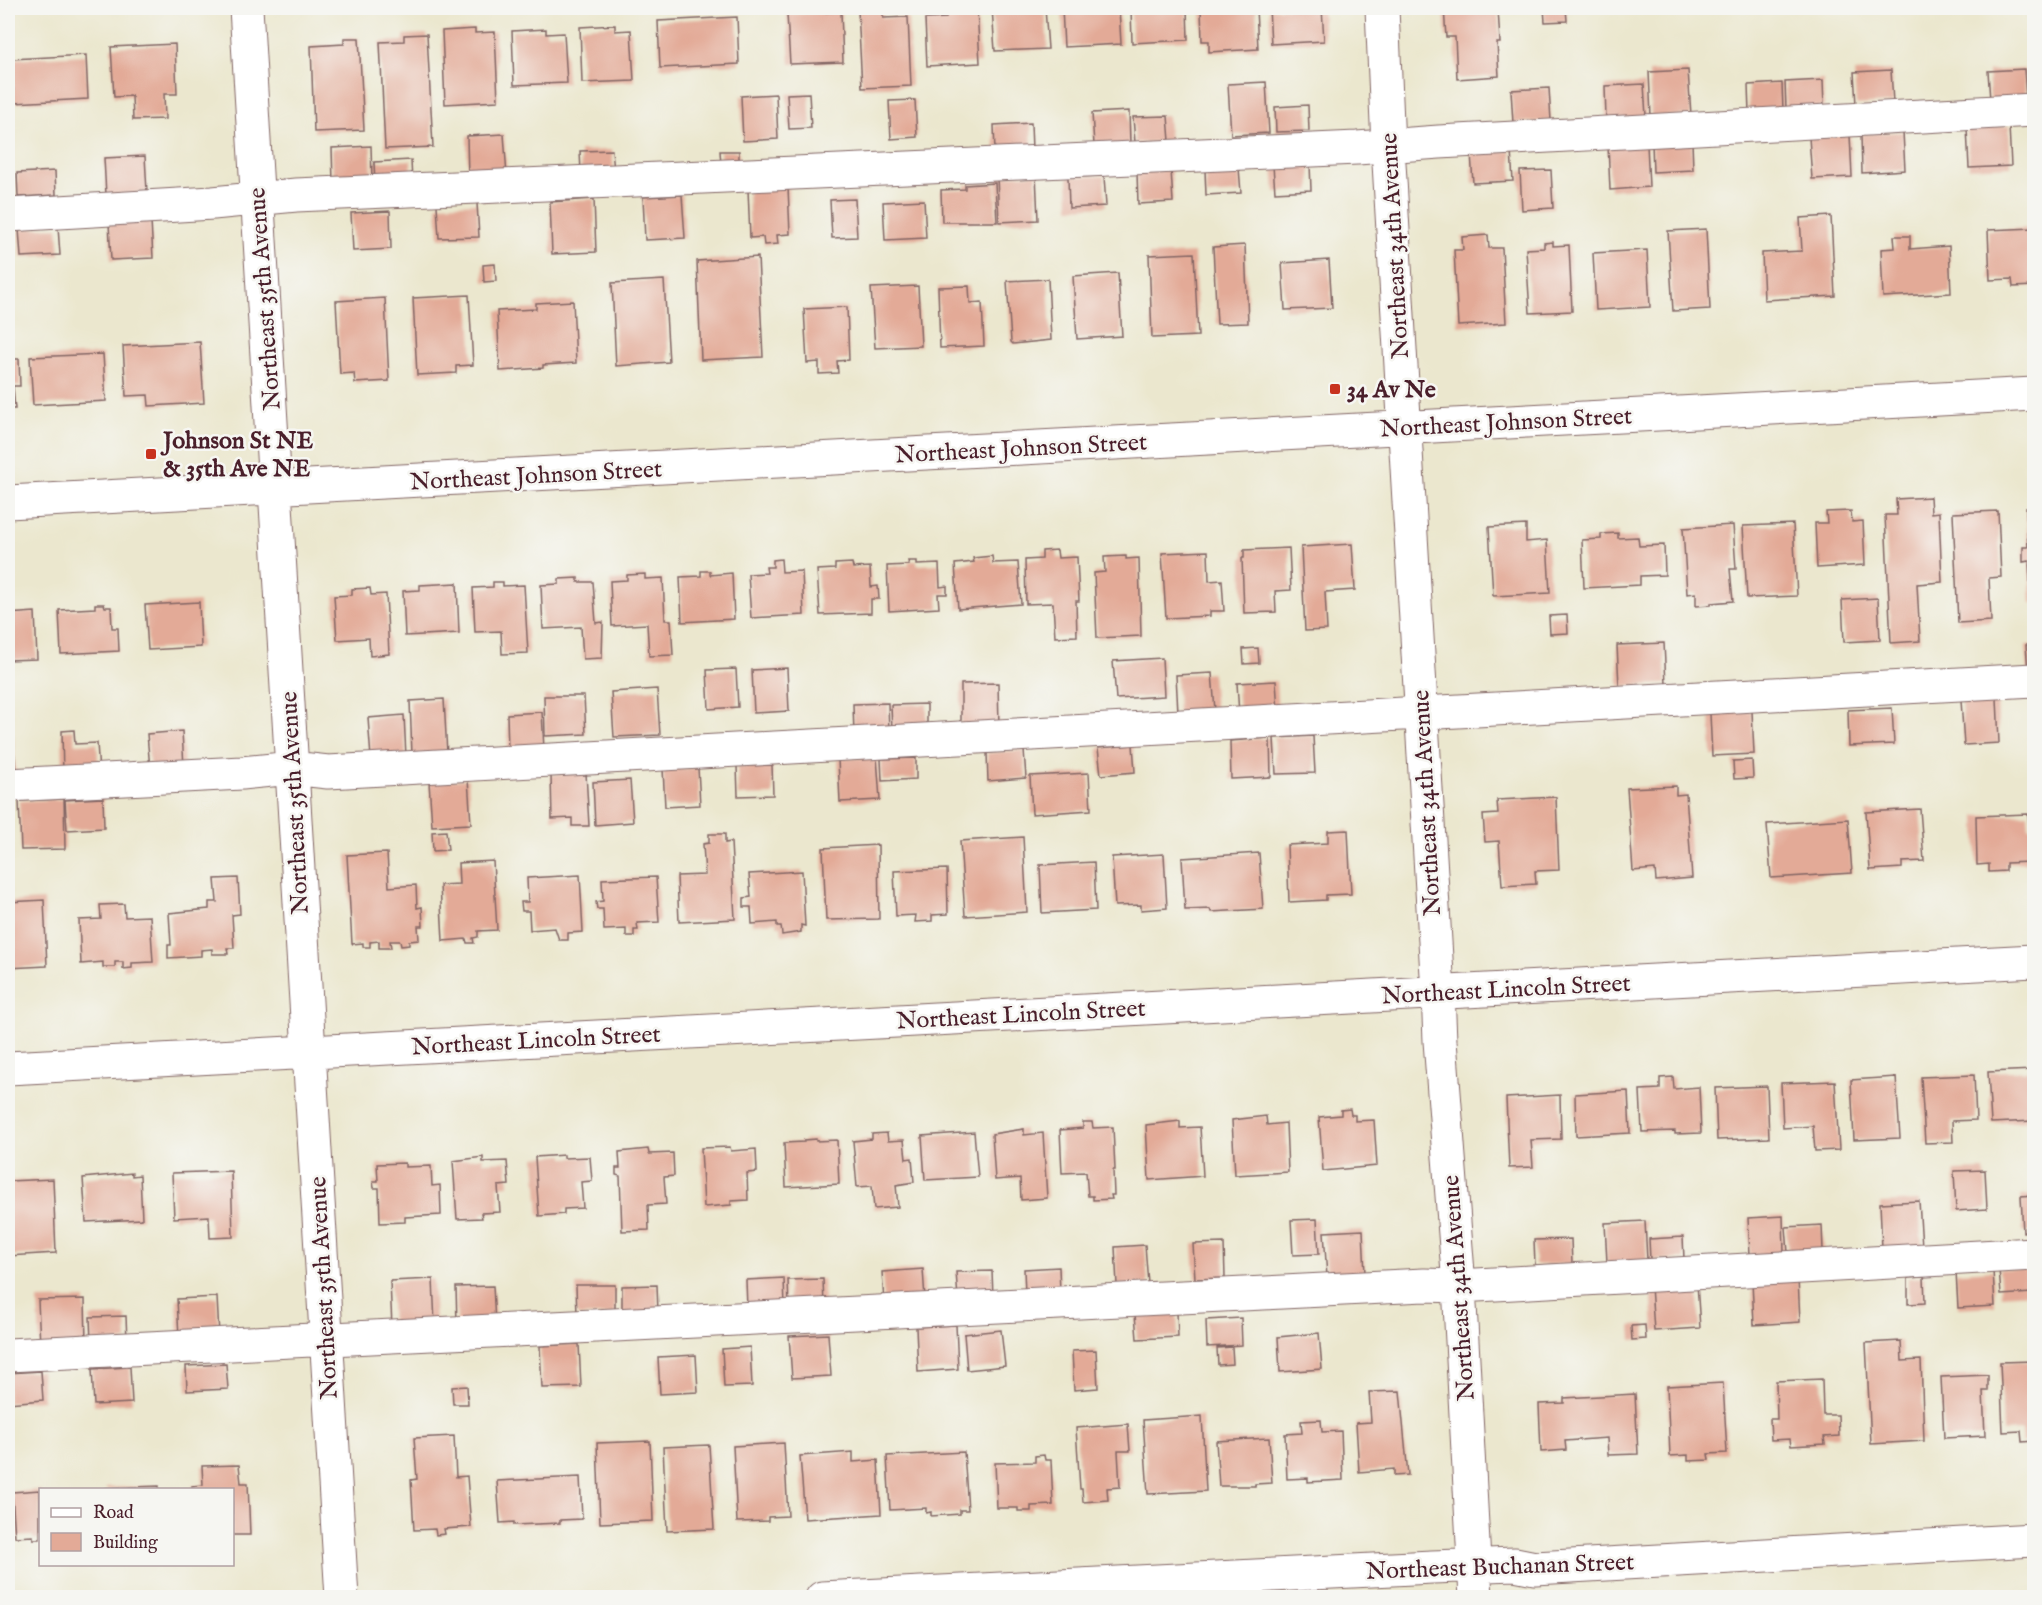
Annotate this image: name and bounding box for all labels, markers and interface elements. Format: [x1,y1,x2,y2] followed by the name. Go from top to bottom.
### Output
[1374,132,1417,360] street label: Northeast 34th Avenue
[242,186,289,411] street label: Northeast 35th Avenue
[1347,375,1436,406] place label: 34 Av Ne
[1328,382,1342,396] marker: 34 Av Ne
[1379,401,1633,446] street label: Northeast Johnson Street
[160,426,313,485] place label: Johnson St NE & 35th Ave NE
[894,427,1148,472] street label: Northeast Johnson Street
[144,447,158,461] marker: Johnson St NE & 35th Ave NE
[409,454,663,499] street label: Northeast Johnson Street
[1406,689,1449,917] street label: Northeast 34th Avenue
[274,691,317,915] street label: Northeast 35th Avenue
[1381,968,1632,1013] street label: Northeast Lincoln Street
[896,993,1147,1038] street label: Northeast Lincoln Street
[411,1019,662,1064] street label: Northeast Lincoln Street
[1436,1174,1483,1402] street label: Northeast 34th Avenue
[303,1176,346,1400] street label: Northeast 35th Avenue
[39,1488,234,1566] legend
[93,1502,134,1525] text: Road
[93,1532,158,1555] text: Building
[1365,1547,1635,1588] street label: Northeast Buchanan Street

